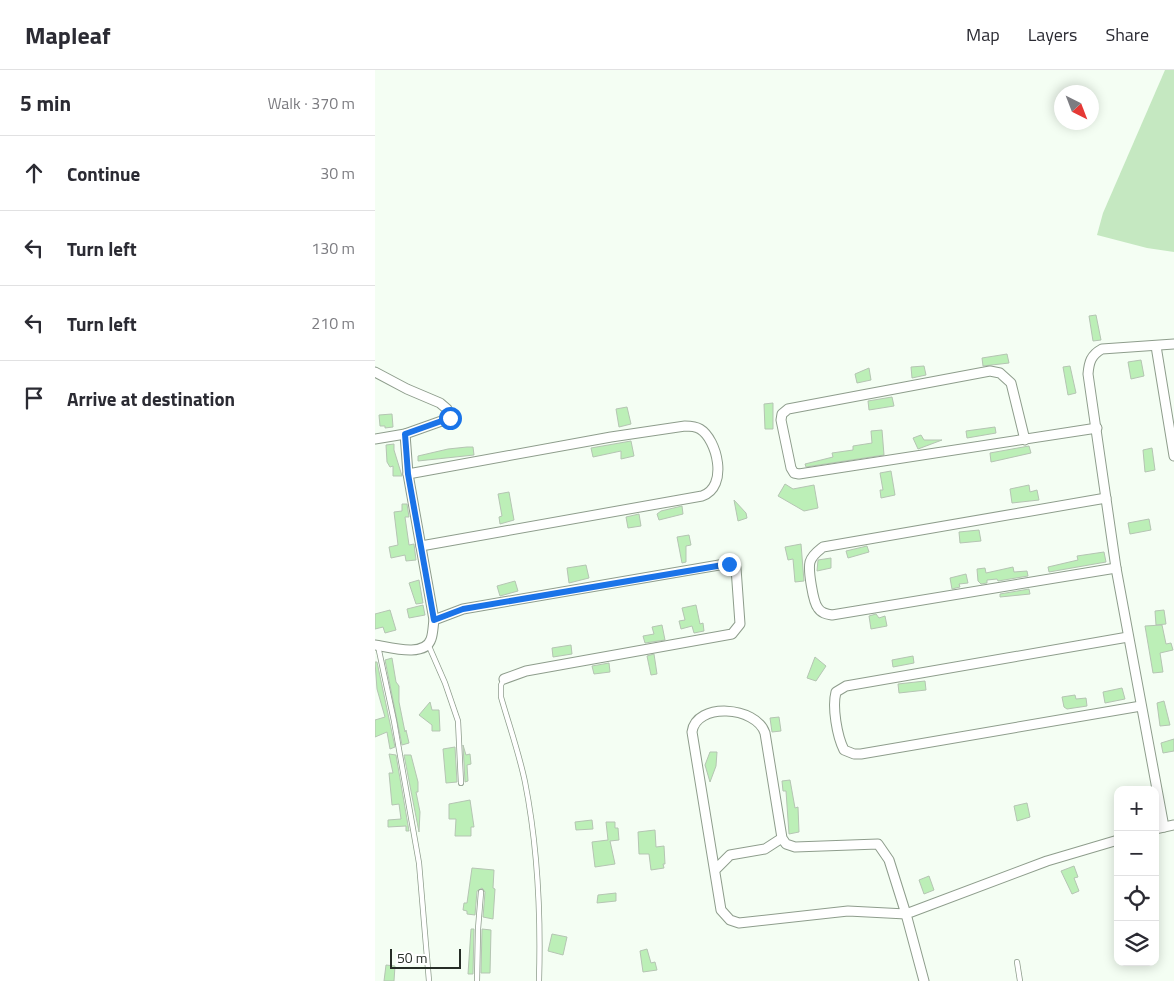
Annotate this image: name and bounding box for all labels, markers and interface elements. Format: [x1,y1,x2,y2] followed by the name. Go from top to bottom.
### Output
[25,17,110,53] text: Mapleaf
[966,21,1000,48] text: Map
[1028,21,1077,48] text: Layers
[1105,21,1149,48] text: Share
[1054,85,1099,130] north arrow
[20,87,71,119] text: 5 min
[267,91,355,115] text: Walk · 370 m
[20,159,48,187] icon: ahead
[67,159,140,188] text: Continue
[320,161,355,185] text: 30 m
[20,234,48,262] icon: left
[67,234,137,263] text: Turn left
[311,236,355,260] text: 130 m
[20,309,48,337] icon: left
[67,309,137,338] text: Turn left
[311,311,355,335] text: 210 m
[20,384,48,412] icon: arrive
[67,384,235,413] text: Arrive at destination
[439,407,462,430] route start
[718,553,741,576] route end
[1114,786,1159,966] map controls
[1114,786,1159,831] button: +
[1114,831,1159,876] button: −
[1114,876,1159,921] button: locate
[1114,921,1159,966] button: layers
[390,946,461,969] scale bar
[397,947,427,968] text: 50 m

